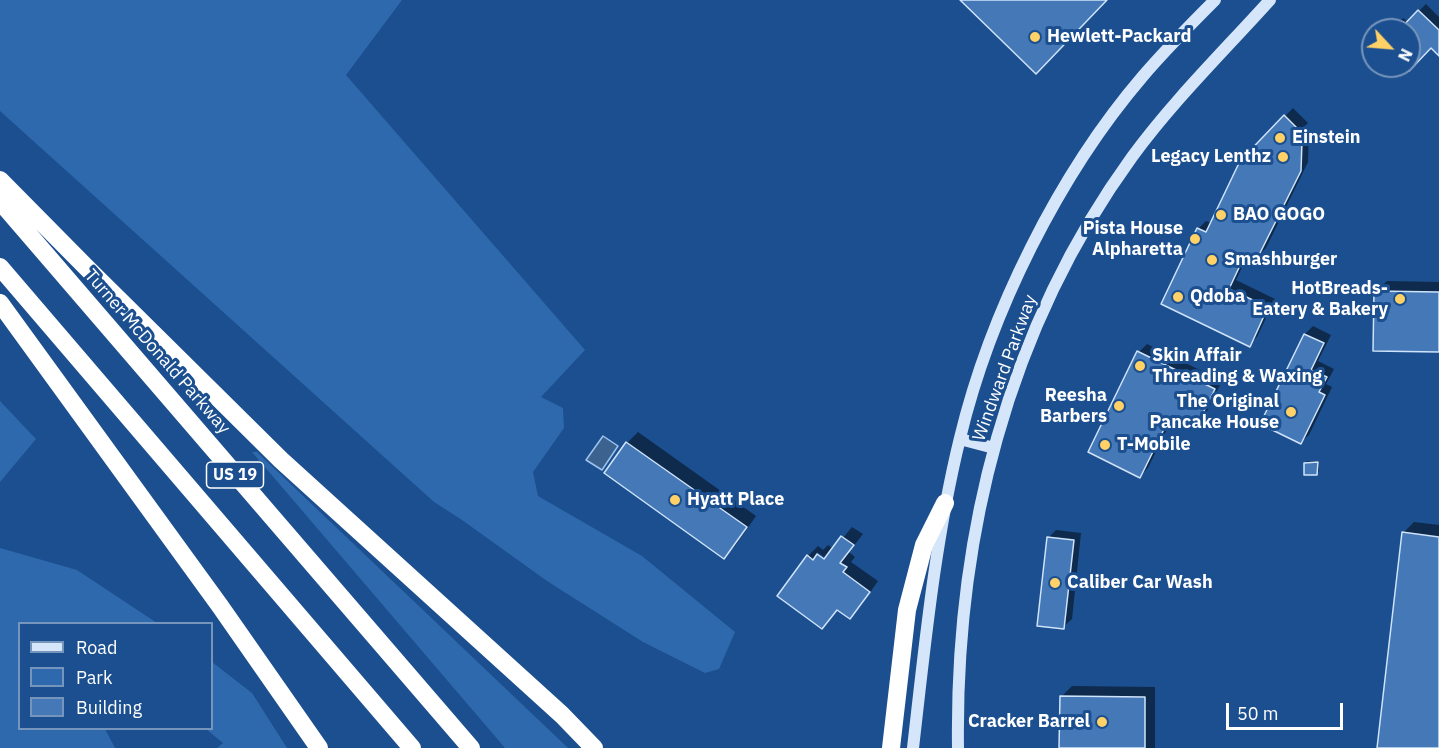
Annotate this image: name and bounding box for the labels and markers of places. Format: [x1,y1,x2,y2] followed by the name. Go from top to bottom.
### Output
[1047,26,1191,48] place label: Hewlett-Packard
[1028,30,1042,44] marker: Hewlett-Packard
[1292,127,1361,149] place label: Einstein
[1273,131,1287,145] marker: Einstein
[1151,146,1271,168] place label: Legacy Lenthz
[1276,150,1290,164] marker: Legacy Lenthz
[1233,204,1325,226] place label: BAO GOGO
[1214,208,1228,222] marker: BAO GOGO
[1083,218,1183,260] place label: Pista House Alpharetta
[1188,232,1202,246] marker: Pista House Alpharetta
[1224,249,1337,271] place label: Smashburger
[1205,253,1219,267] marker: Smashburger
[1252,278,1388,320] place label: HotBreads- Eatery & Bakery
[1190,286,1245,308] place label: Qdoba
[1171,290,1185,304] marker: Qdoba
[1393,292,1407,306] marker: HotBreads- Eatery & Bakery
[1152,345,1322,388] place label: Skin Affair Threading & Waxing
[1133,359,1147,373] marker: Skin Affair Threading & Waxing
[1040,385,1107,428] place label: Reesha Barbers
[1150,391,1279,434] place label: The Original Pancake House
[1112,399,1126,413] marker: Reesha Barbers
[1284,405,1298,419] marker: The Original Pancake House
[1117,434,1191,456] place label: T-Mobile
[1098,438,1112,452] marker: T-Mobile
[687,489,784,511] place label: Hyatt Place
[668,493,682,507] marker: Hyatt Place
[1067,572,1213,594] place label: Caliber Car Wash
[1048,576,1062,590] marker: Caliber Car Wash
[968,711,1090,733] place label: Cracker Barrel
[1095,715,1109,729] marker: Cracker Barrel

